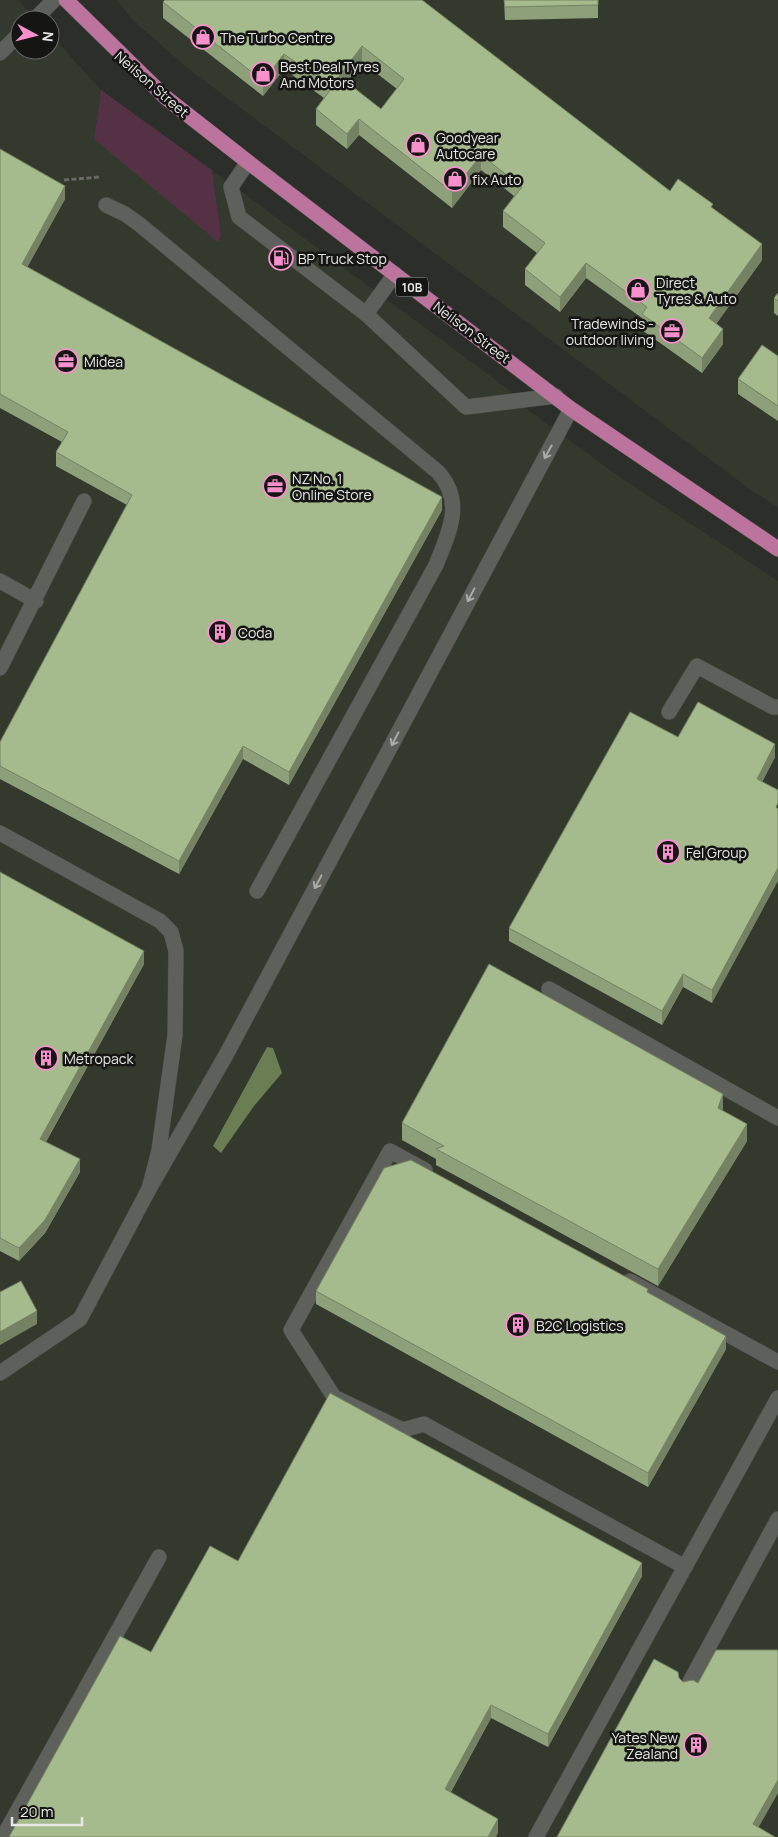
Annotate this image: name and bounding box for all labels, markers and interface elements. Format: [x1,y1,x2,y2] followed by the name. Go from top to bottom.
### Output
[10,10,60,60] north arrow
[190,24,216,50] shop icon: The Turbo Centre
[220,28,333,47] place label: The Turbo Centre
[38,30,58,43] text: N
[111,47,193,122] street label: Neilson Street
[280,57,379,92] place label: Best Deal Tyres And Motors
[250,61,276,87] shop icon: Best Deal Tyres And Motors
[436,128,499,163] place label: Goodyear Autocare
[405,132,431,158] shop icon: Goodyear Autocare
[442,166,468,192] shop icon: fix Auto
[472,170,521,189] place label: fix Auto
[268,245,294,271] fuel station icon: BP Truck Stop
[298,249,387,268] place label: BP Truck Stop
[656,273,737,308] place label: Direct Tyres & Auto
[625,277,651,303] shop icon: Direct Tyres & Auto
[396,278,428,296] road number: 10B
[429,297,515,368] street label: Neilson Street
[566,314,654,349] place label: Tradewinds - outdoor living
[659,318,685,344] office icon: Tradewinds - outdoor living
[53,348,79,374] office icon: Midea
[84,352,123,371] place label: Midea
[542,444,552,458] one-way arrow
[292,469,372,504] place label: NZ No. 1 Online Store
[262,473,288,499] office icon: NZ No. 1 Online Store
[466,587,475,602] one-way arrow
[207,619,233,645] building icon: Coda
[238,623,272,642] place label: Coda
[390,731,400,746] one-way arrow
[655,839,681,865] building icon: Fel Group
[686,843,747,862] place label: Fel Group
[313,874,323,889] one-way arrow
[33,1045,59,1071] building icon: Metropack
[64,1049,135,1068] place label: Metropack
[505,1312,531,1338] building icon: B2C Logistics
[536,1316,624,1335] place label: B2C Logistics
[612,1728,678,1763] place label: Yates New Zealand
[683,1732,709,1758] building icon: Yates New Zealand
[12,1794,82,1826] scale bar
[20,1801,53,1822] text: 20 m

